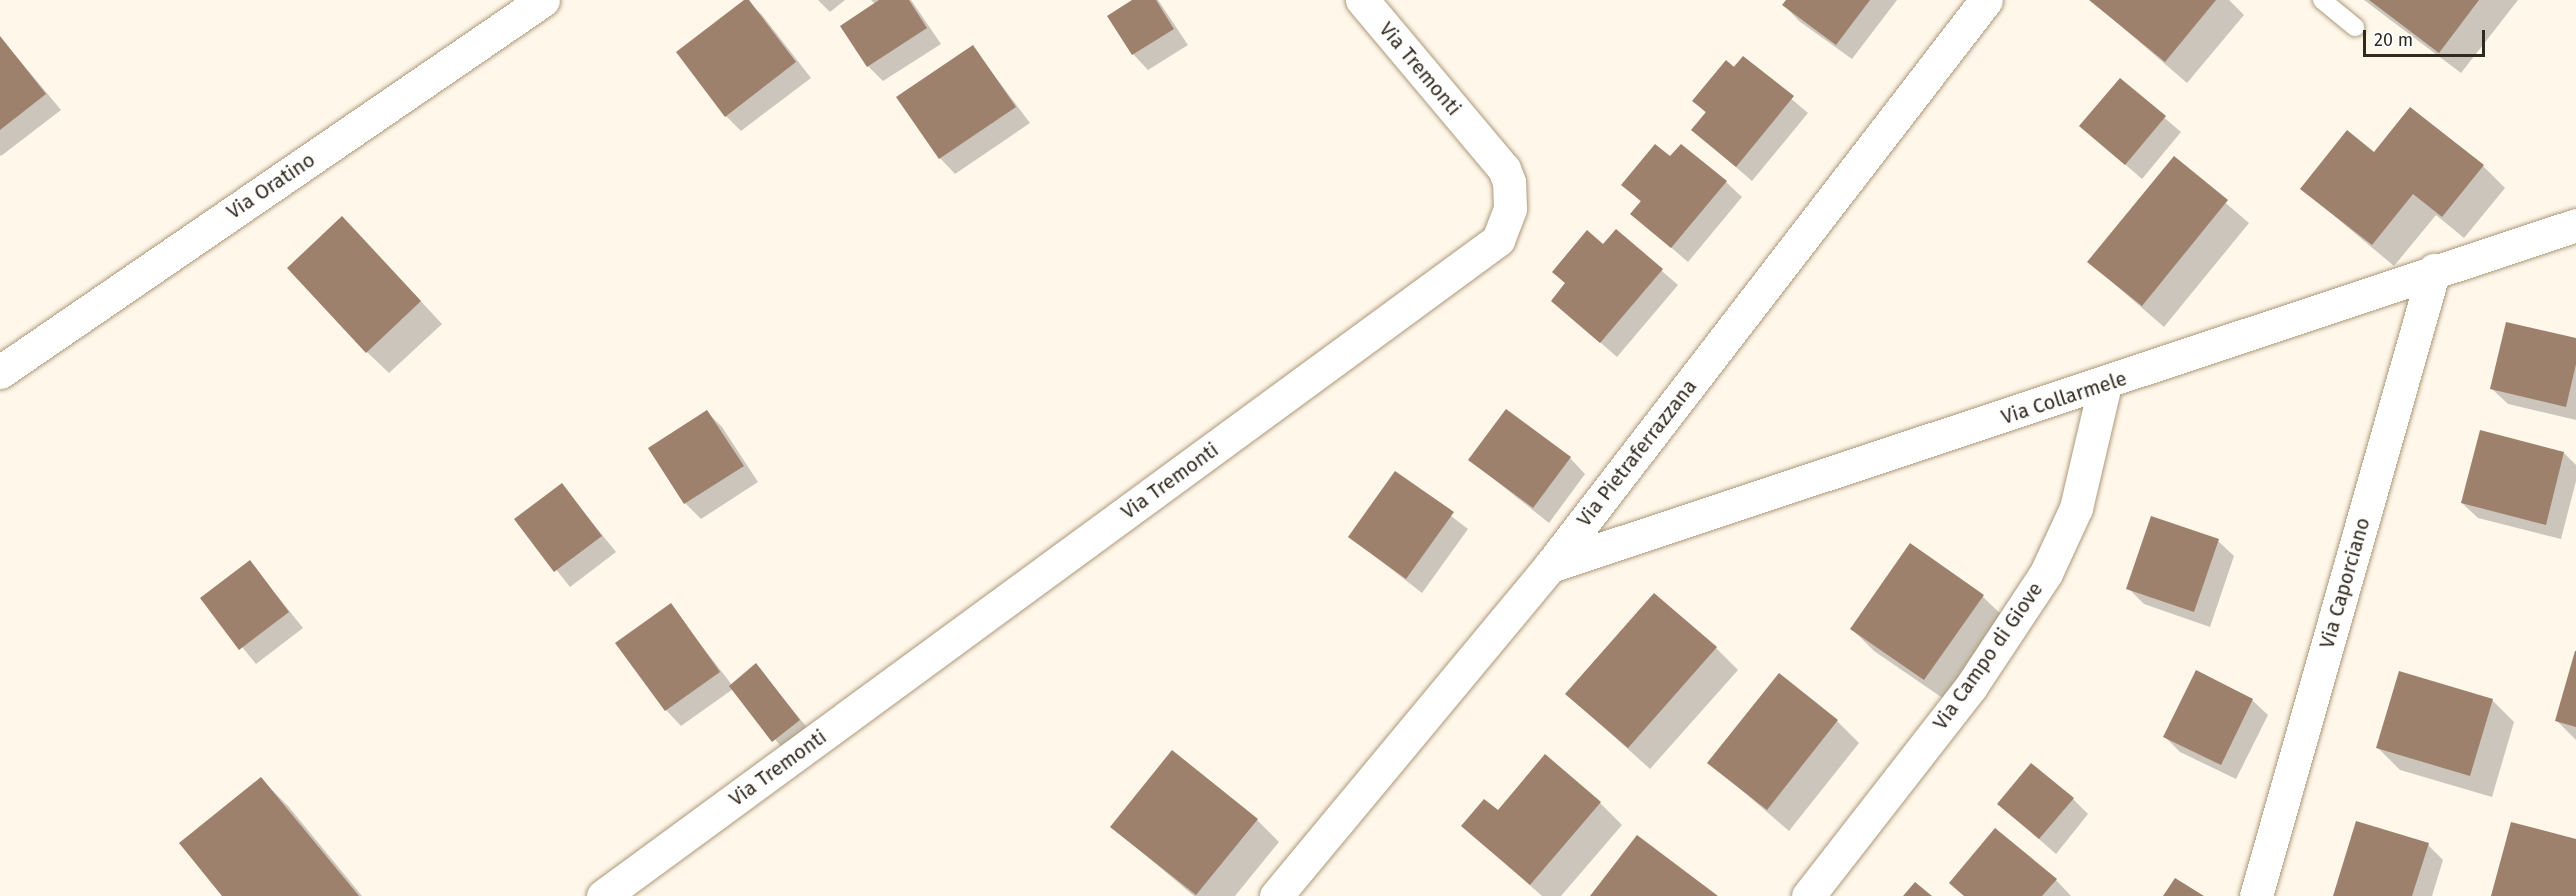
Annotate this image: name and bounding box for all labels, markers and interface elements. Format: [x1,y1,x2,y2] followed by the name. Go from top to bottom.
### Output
[1374,18,1466,120] street label: Via Tremonti
[2366,18,2488,56] scale bar
[2374,29,2413,51] text: 20 m
[222,148,320,224] street label: Via Oratino
[1998,366,2130,430] street label: Via Collarmele
[1572,375,1702,531] street label: Via Pietraferrazzana
[1117,438,1223,524] street label: Via Tremonti
[2315,515,2375,651] street label: Via Caporciano
[1928,578,2048,734] street label: Via Campo di Giove
[725,725,831,811] street label: Via Tremonti

